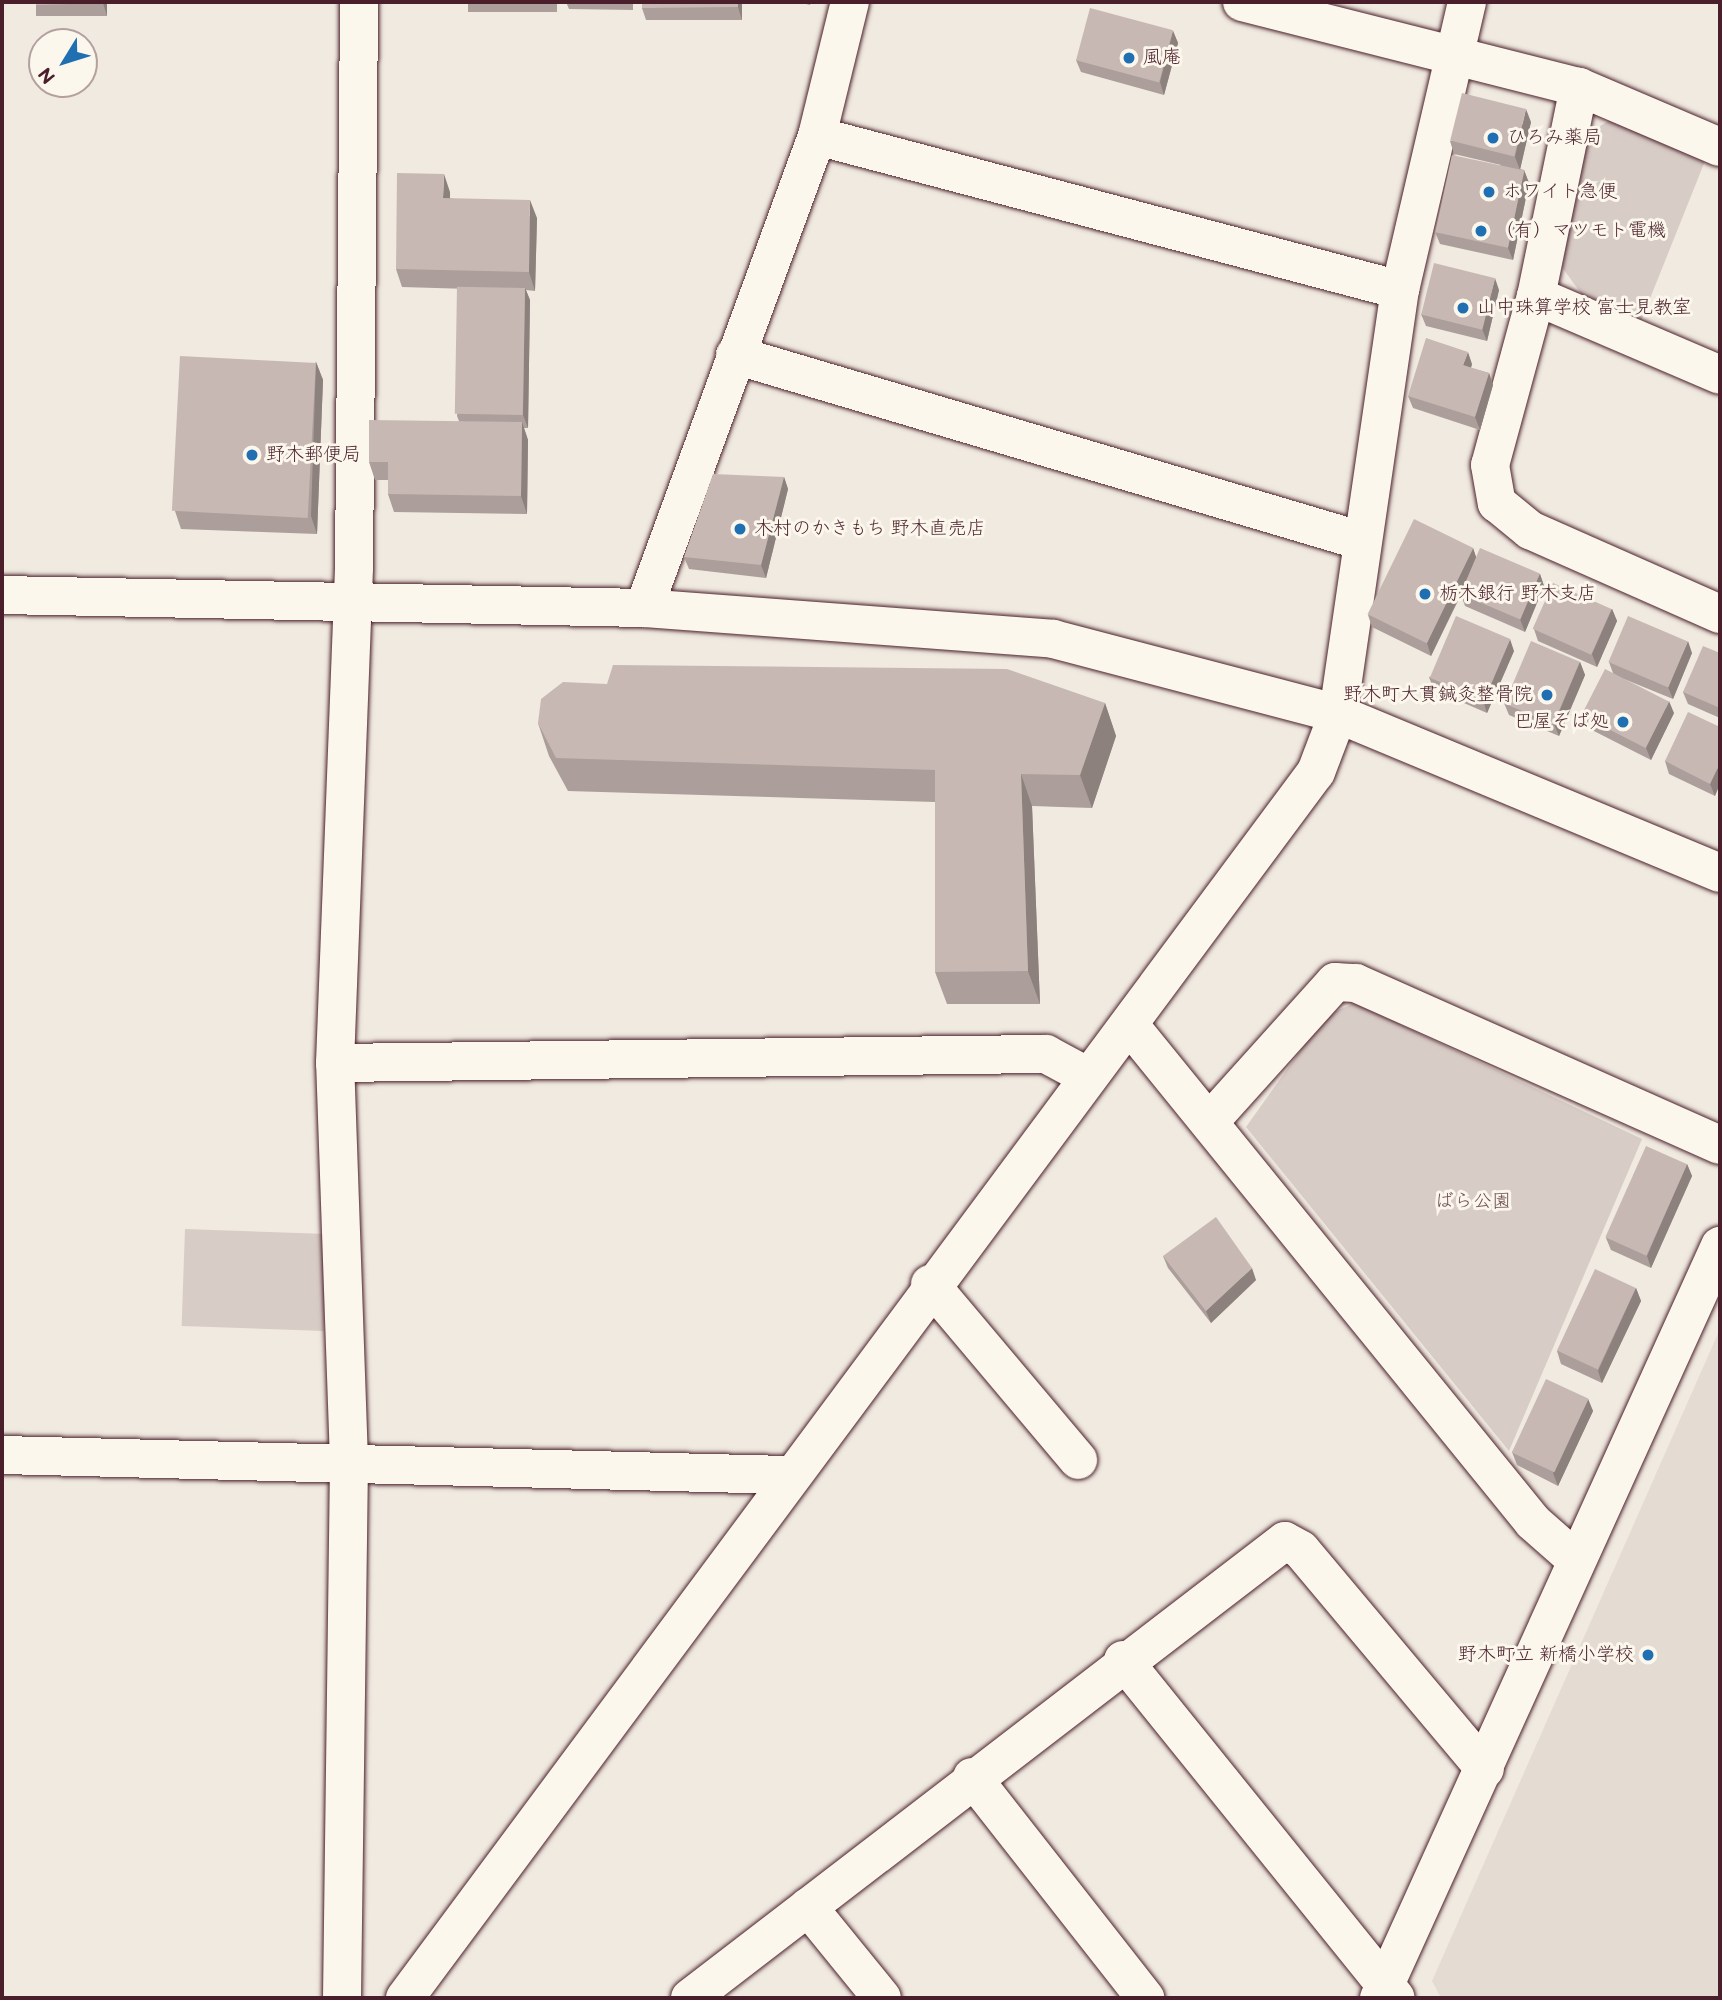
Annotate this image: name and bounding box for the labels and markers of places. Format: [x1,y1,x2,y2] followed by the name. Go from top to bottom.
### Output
[1143,47,1181,69] place label: 風庵
[1121,50,1137,66] marker: 風庵
[1507,127,1602,149] place label: ひろみ薬局
[1485,130,1501,146] marker: ひろみ薬局
[1503,181,1617,203] place label: ホワイト急便
[1481,184,1497,200] marker: ホワイト急便
[1495,220,1666,242] place label: （有）マツモト電機
[1473,223,1489,239] marker: （有）マツモト電機
[1477,297,1691,319] place label: 山中珠算学校 富士見教室
[1455,300,1471,316] marker: 山中珠算学校 富士見教室
[266,444,361,466] place label: 野木郵便局
[244,447,260,463] marker: 野木郵便局
[754,518,987,540] place label: 木村のかきもち 野木直売店
[732,521,748,537] marker: 木村のかきもち 野木直売店
[1439,583,1596,605] place label: 栃木銀行 野木支店
[1417,586,1433,602] marker: 栃木銀行 野木支店
[1343,684,1533,706] place label: 野木町大貫鍼灸整骨院
[1539,687,1555,703] marker: 野木町大貫鍼灸整骨院
[1514,711,1609,733] place label: 巴屋そば処
[1615,714,1631,730] marker: 巴屋そば処
[1458,1644,1634,1666] place label: 野木町立 新橋小学校
[1640,1647,1656,1663] marker: 野木町立 新橋小学校

